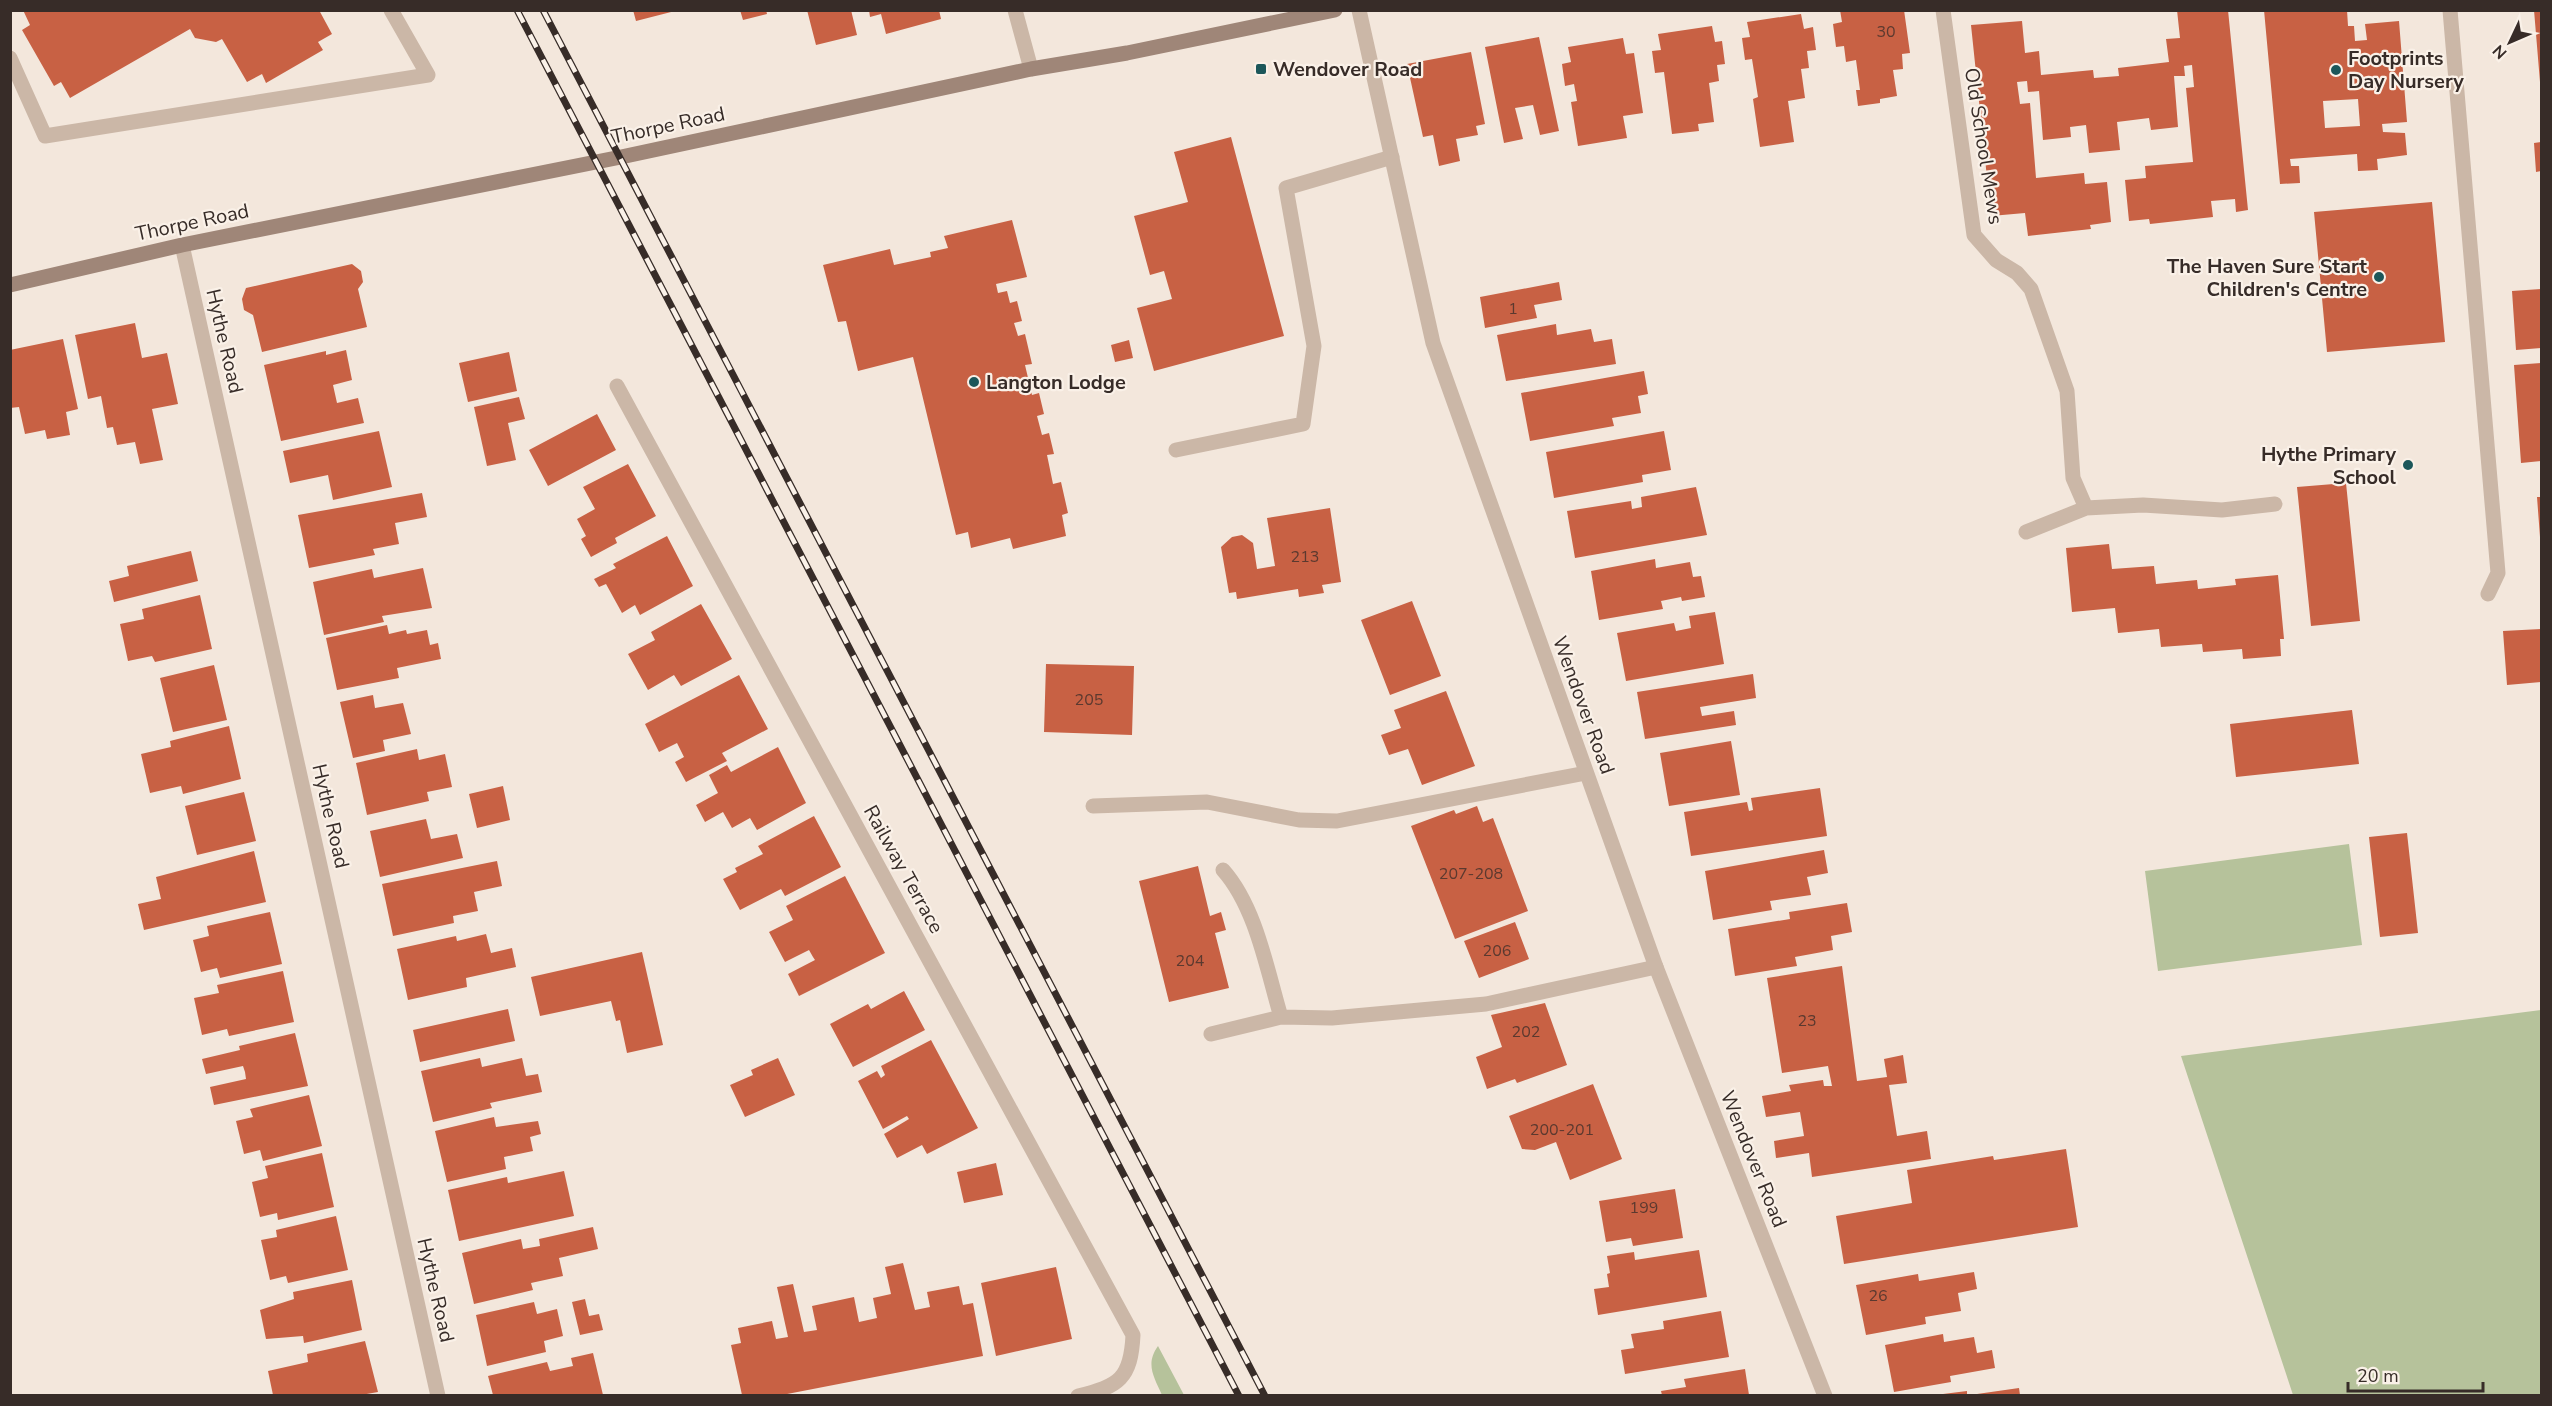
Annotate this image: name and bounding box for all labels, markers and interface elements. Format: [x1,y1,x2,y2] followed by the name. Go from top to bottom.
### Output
[2480,12,2540,72] north arrow
[1876,21,1896,43] house number: 30
[2488,40,2512,64] text: N
[2348,45,2464,95] place label: Footprints Day Nursery
[1273,56,1422,83] place label: Wendover Road
[1254,62,1268,76] marker: Wendover Road
[2329,63,2343,77] marker: Footprints Day Nursery
[1958,66,2009,226] street label: Old School Mews
[609,100,727,151] street label: Thorpe Road
[133,197,251,248] street label: Thorpe Road
[2167,253,2367,303] place label: The Haven Sure Start Children's Centre
[2372,270,2386,284] marker: The Haven Sure Start Children's Centre
[199,286,250,396] street label: Hythe Road
[1508,298,1518,320] house number: 1
[986,369,1126,396] place label: Langton Lodge
[967,375,981,389] marker: Langton Lodge
[2261,441,2397,491] place label: Hythe Primary School
[2401,458,2415,472] marker: Hythe Primary School
[1291,546,1319,568] house number: 213
[1546,632,1621,778] street label: Wendover Road
[1075,689,1103,711] house number: 205
[305,761,356,871] street label: Hythe Road
[857,800,950,938] street label: Railway Terrace
[1439,863,1503,885] house number: 207-208
[1483,940,1511,962] house number: 206
[1176,950,1205,972] house number: 204
[1797,1010,1817,1032] house number: 23
[1512,1021,1540,1043] house number: 202
[1714,1087,1793,1232] street label: Wendover Road
[1530,1119,1594,1141] house number: 200-201
[1630,1197,1658,1219] house number: 199
[410,1235,461,1345] street label: Hythe Road
[1868,1285,1888,1307] house number: 26
[2348,1355,2483,1393] scale bar
[2357,1364,2399,1388] text: 20 m

